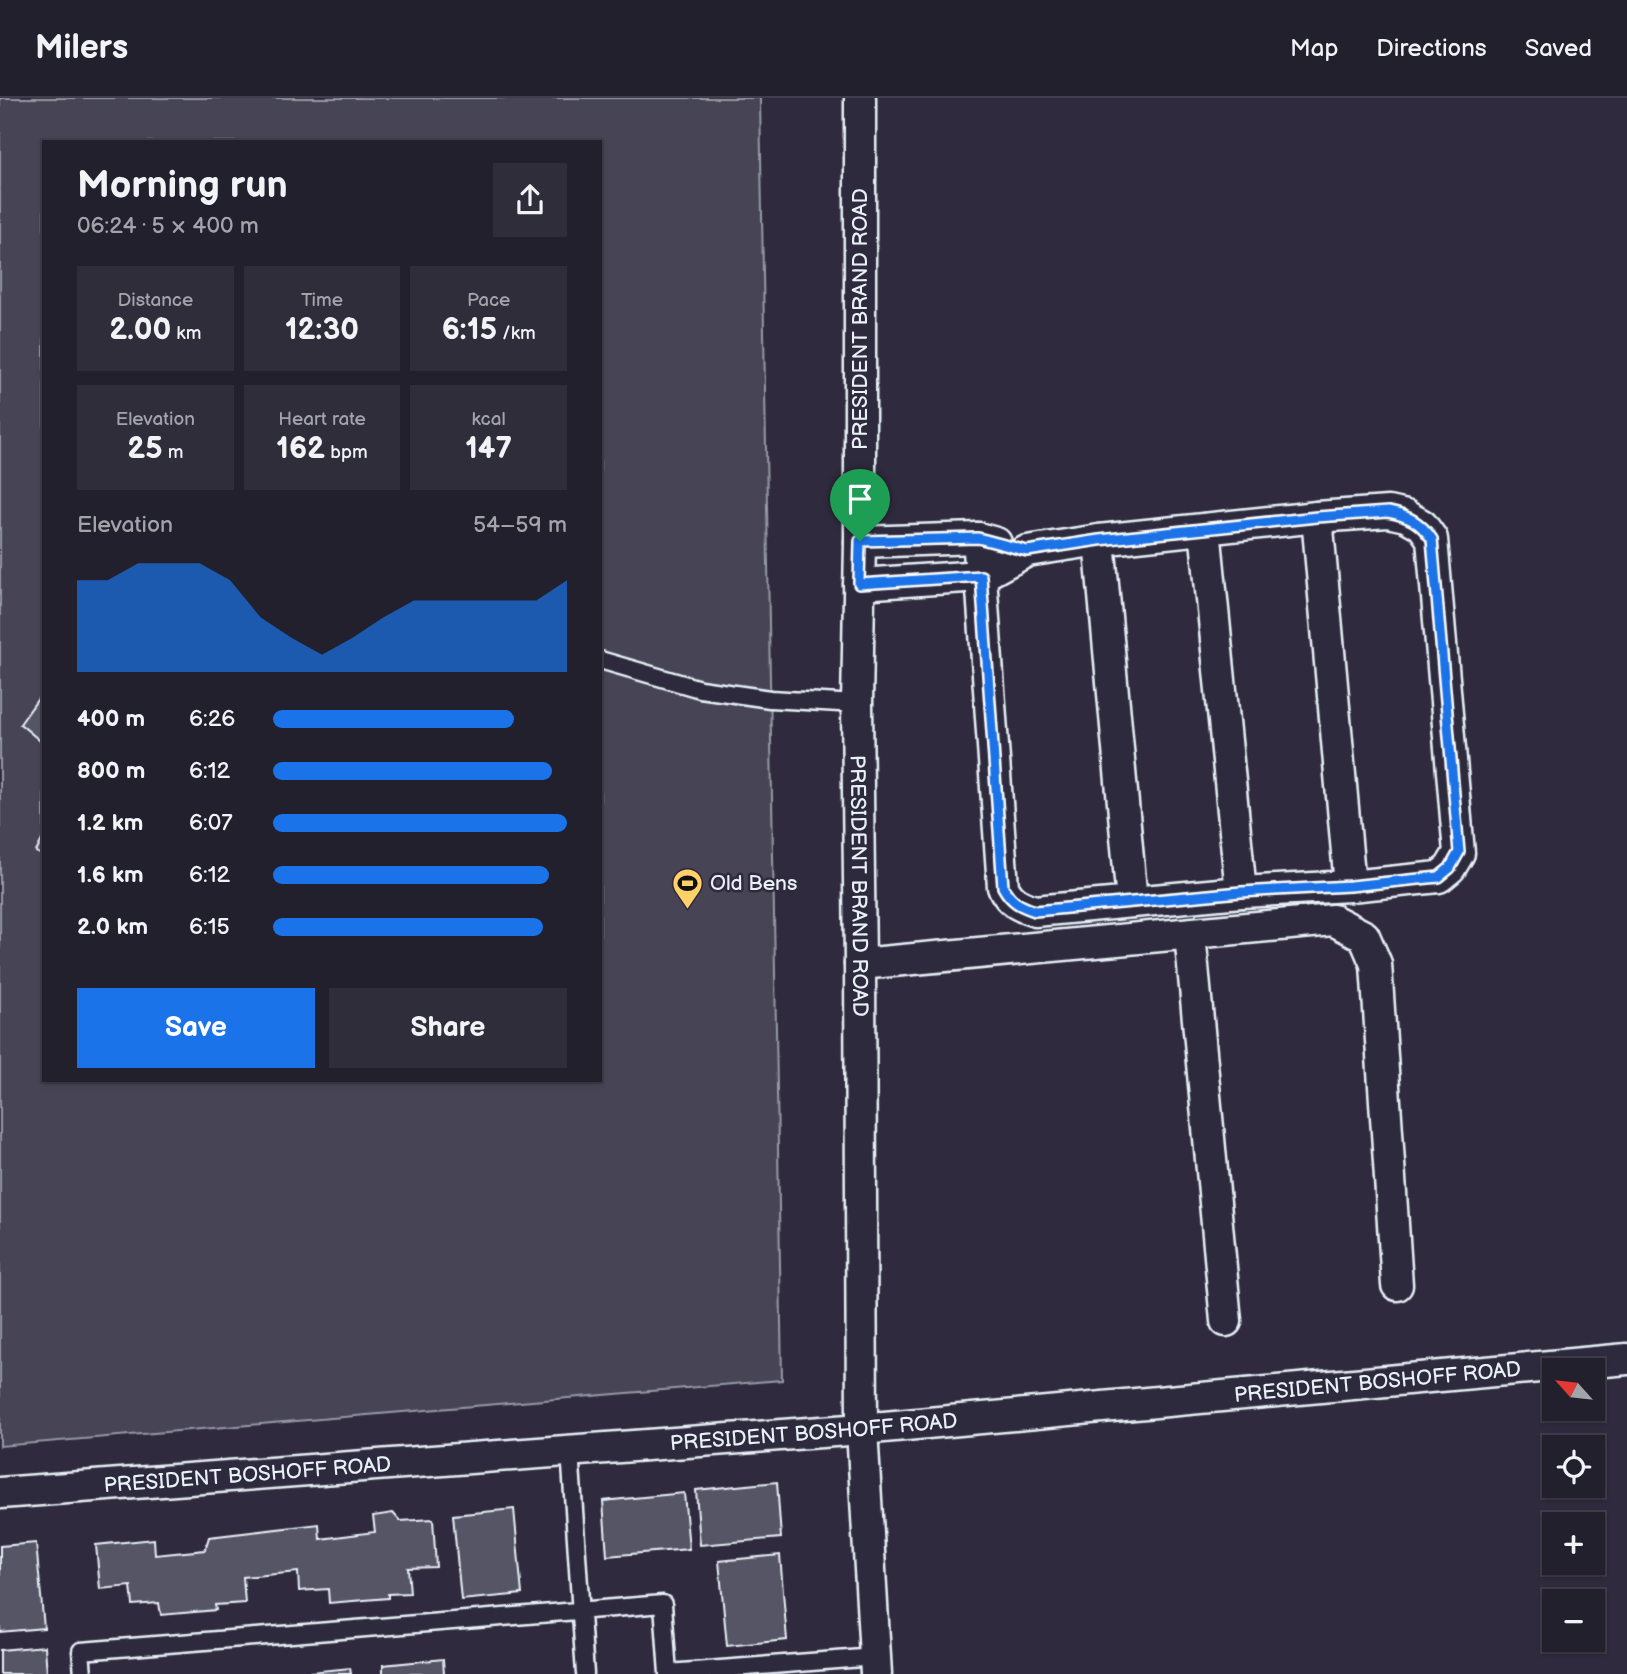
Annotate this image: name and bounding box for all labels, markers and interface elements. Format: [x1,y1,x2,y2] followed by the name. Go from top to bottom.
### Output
[35,28,128,68] text: Milers
[1290,34,1338,63] text: Map
[1376,34,1487,63] text: Directions
[1525,34,1592,63] text: Saved
[77,163,288,208] text: Morning run
[493,163,567,237] button: share
[848,188,873,450] street label: PRESIDENT BRAND ROAD
[77,212,259,240] text: 06:24 · 5 × 400 m
[117,289,193,312] text: Distance
[301,289,343,312] text: Time
[467,289,510,312] text: Pace
[109,312,171,348] text: 2.00
[285,312,359,348] text: 12:30
[442,312,497,348] text: 6:15
[171,322,201,345] text: km
[497,322,536,345] text: /km
[116,408,195,431] text: Elevation
[278,408,366,431] text: Heart rate
[472,408,506,431] text: kcal
[127,431,163,467] text: 25
[276,431,325,467] text: 162
[465,431,512,467] text: 147
[163,441,183,464] text: m
[325,441,368,464] text: bpm
[830,469,890,541] pin
[841,480,879,518] icon: arrive
[77,511,173,539] text: Elevation
[473,511,567,539] text: 54–59 m
[77,705,145,733] text: 400 m
[189,705,235,733] text: 6:26
[845,755,873,1017] street label: PRESIDENT BRAND ROAD
[77,757,145,785] text: 800 m
[189,757,230,785] text: 6:12
[77,809,143,837] text: 1.2 km
[189,809,233,837] text: 6:07
[77,861,144,889] text: 1.6 km
[189,861,230,889] text: 6:12
[670,866,704,910] sports icon: Old Bens
[710,871,797,896] place label: Old Bens
[77,913,148,941] text: 2.0 km
[189,913,230,941] text: 6:15
[77,988,315,1068] button: Save
[329,988,567,1068] button: Share
[1233,1356,1522,1407] street label: PRESIDENT BOSHOFF ROAD
[1542,1358,1605,1421] north arrow
[1542,1358,1605,1652] map controls
[669,1408,958,1456] street label: PRESIDENT BOSHOFF ROAD
[1542,1435,1605,1498] button: locate
[103,1452,392,1498] street label: PRESIDENT BOSHOFF ROAD
[1542,1512,1605,1575] button: +
[1542,1589,1605,1652] button: −

